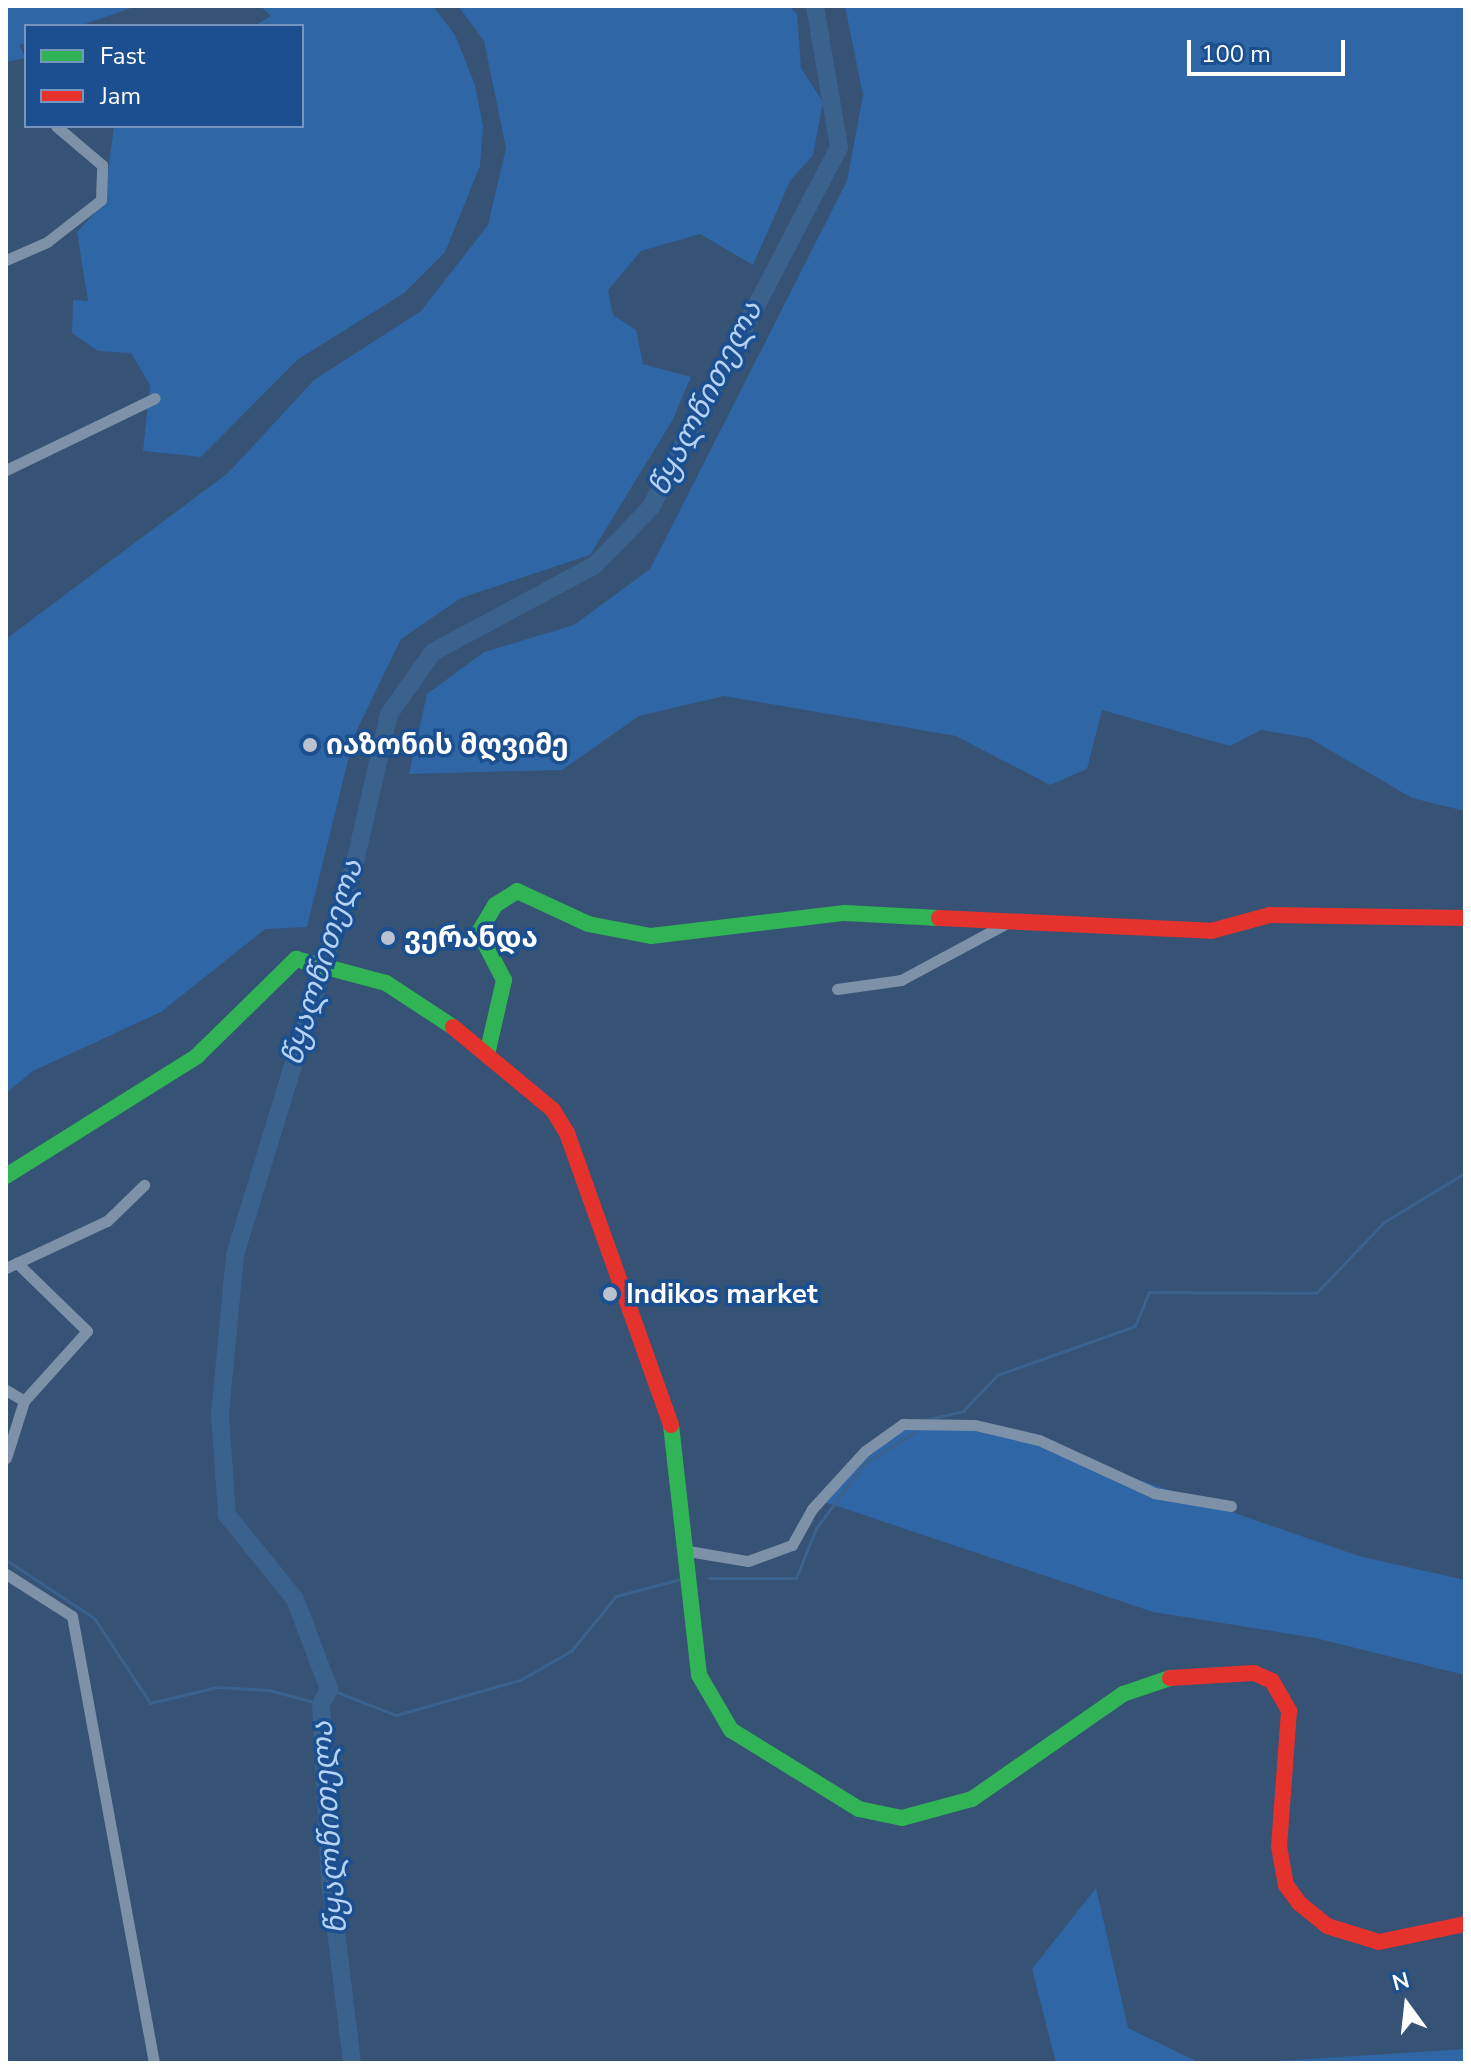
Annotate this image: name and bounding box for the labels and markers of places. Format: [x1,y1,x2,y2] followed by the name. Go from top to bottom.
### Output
[326,728,569,762] place label: იაზონის მღვიმე
[301,736,319,754] marker: იაზონის მღვიმე
[404,921,538,955] place label: ვერანდა
[379,929,397,947] marker: ვერანდა
[626,1277,818,1311] place label: Indikos market
[601,1285,619,1303] marker: Indikos market

